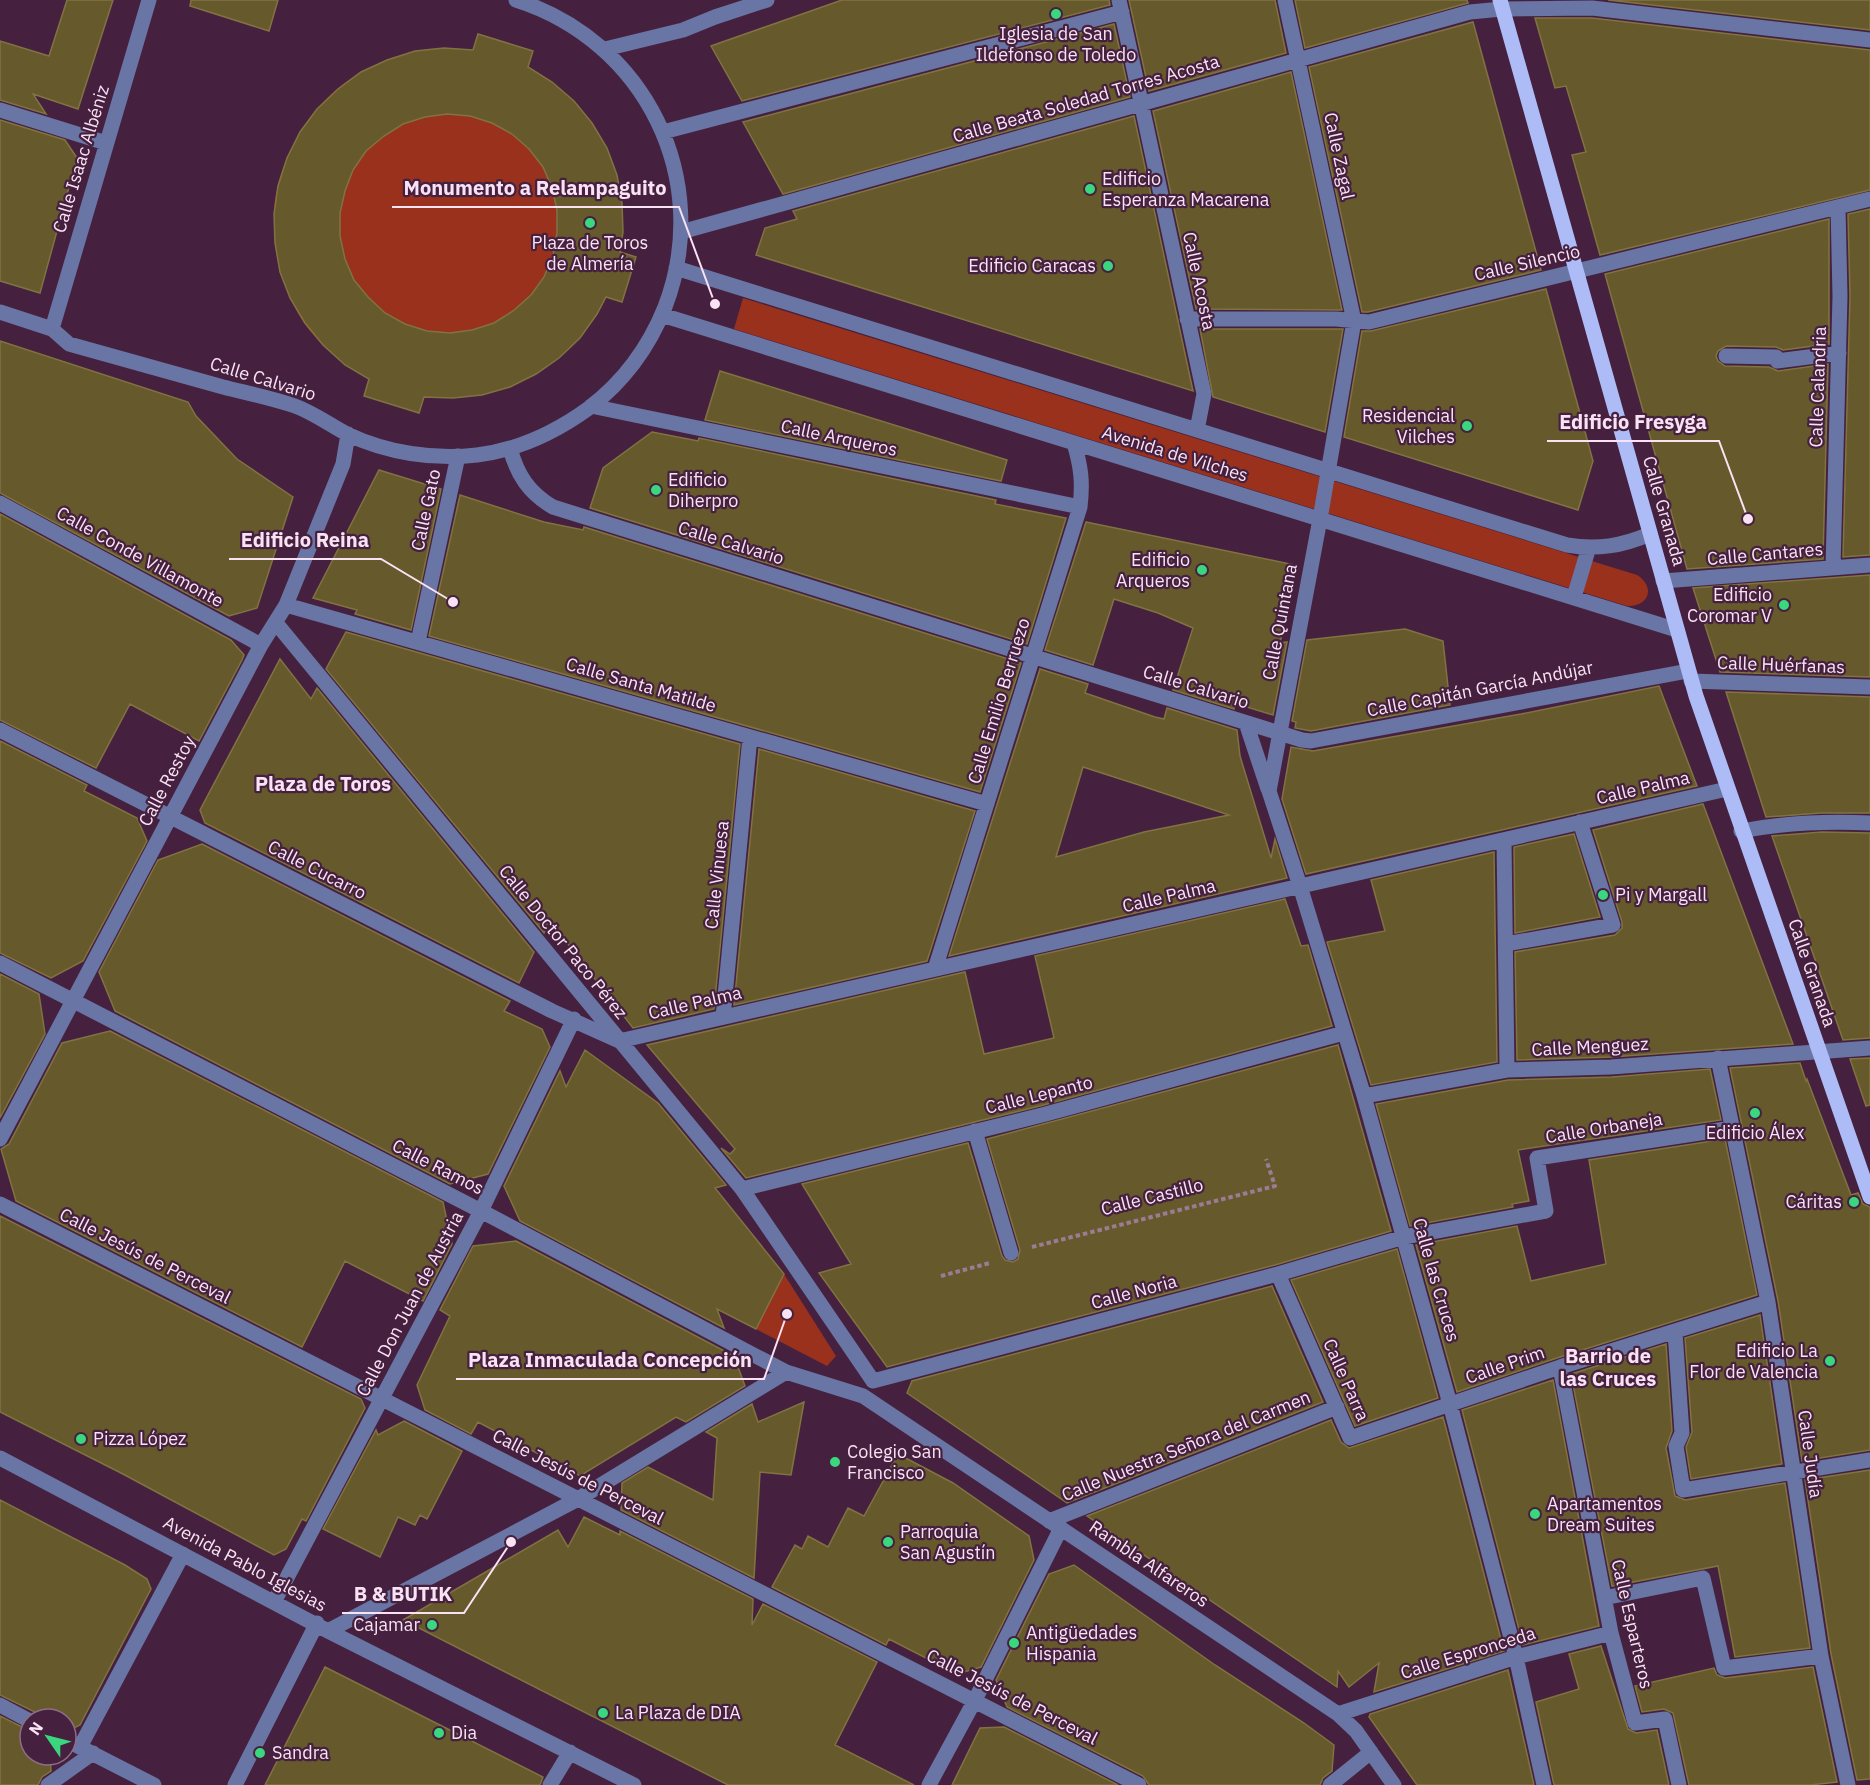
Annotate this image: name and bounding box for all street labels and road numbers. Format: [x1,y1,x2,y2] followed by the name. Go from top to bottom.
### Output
[950,49,1222,148] street label: Calle Beata Soledad Torres Acosta
[47,82,114,235] street label: Calle Isaac Albéniz
[1319,110,1360,202] street label: Calle Zagal
[1178,230,1221,332] street label: Calle Acosta
[1472,239,1582,286] street label: Calle Silencio
[1804,326,1831,448] street label: Calle Calandria
[207,351,319,406] street label: Calle Calvario
[779,414,899,461] street label: Calle Arqueros
[1099,420,1251,487] street label: Avenida de Vilches
[1638,453,1691,569] street label: Calle Granada
[406,467,445,553] street label: Calle Gato
[53,501,228,612] street label: Calle Conde Villamonte
[675,515,787,570] street label: Calle Calvario
[1706,537,1824,570] street label: Calle Cantares
[1257,561,1302,682] street label: Calle Quintana
[962,615,1035,787] street label: Calle Emilio Berruezo
[1717,651,1845,678] street label: Calle Huérfanas
[563,652,719,717] street label: Calle Santa Matilde
[1365,655,1595,722] street label: Calle Capitán García Andújar
[1140,659,1252,714] street label: Calle Calvario
[133,731,200,830] street label: Calle Restoy
[1594,766,1692,809] street label: Calle Palma
[699,819,734,930] street label: Calle Vinuesa
[264,835,371,904] street label: Calle Cucarro
[494,860,633,1023] street label: Calle Doctor Paco Pérez
[1120,874,1218,917] street label: Calle Palma
[1783,916,1842,1030] street label: Calle Granada
[646,981,744,1024] street label: Calle Palma
[1531,1032,1649,1061] street label: Calle Menguez
[983,1070,1095,1119] street label: Calle Lepanto
[1544,1107,1664,1148] street label: Calle Orbaneja
[388,1134,488,1200] street label: Calle Ramos
[1098,1173,1205,1220] street label: Calle Castillo
[56,1202,235,1309] street label: Calle Jesús de Perceval
[351,1207,468,1400] street label: Calle Don Juan de Austria
[1408,1215,1465,1344] street label: Calle las Cruces
[1088,1269,1180,1314] street label: Calle Noria
[1318,1335,1375,1425] street label: Calle Parra
[1462,1340,1547,1389] street label: Calle Prim
[1058,1385,1314,1506] street label: Calle Nuestra Señora del Carmen
[1793,1408,1828,1500] street label: Calle Judía
[489,1423,668,1530] street label: Calle Jesús de Perceval
[160,1511,331,1616] street label: Avenida Pablo Iglesias
[1085,1515,1214,1612] street label: Rambla Alfareros
[1606,1557,1659,1691] street label: Calle Esparteros
[1398,1621,1539,1684] street label: Calle Espronceda
[923,1643,1102,1750] street label: Calle Jesús de Perceval

